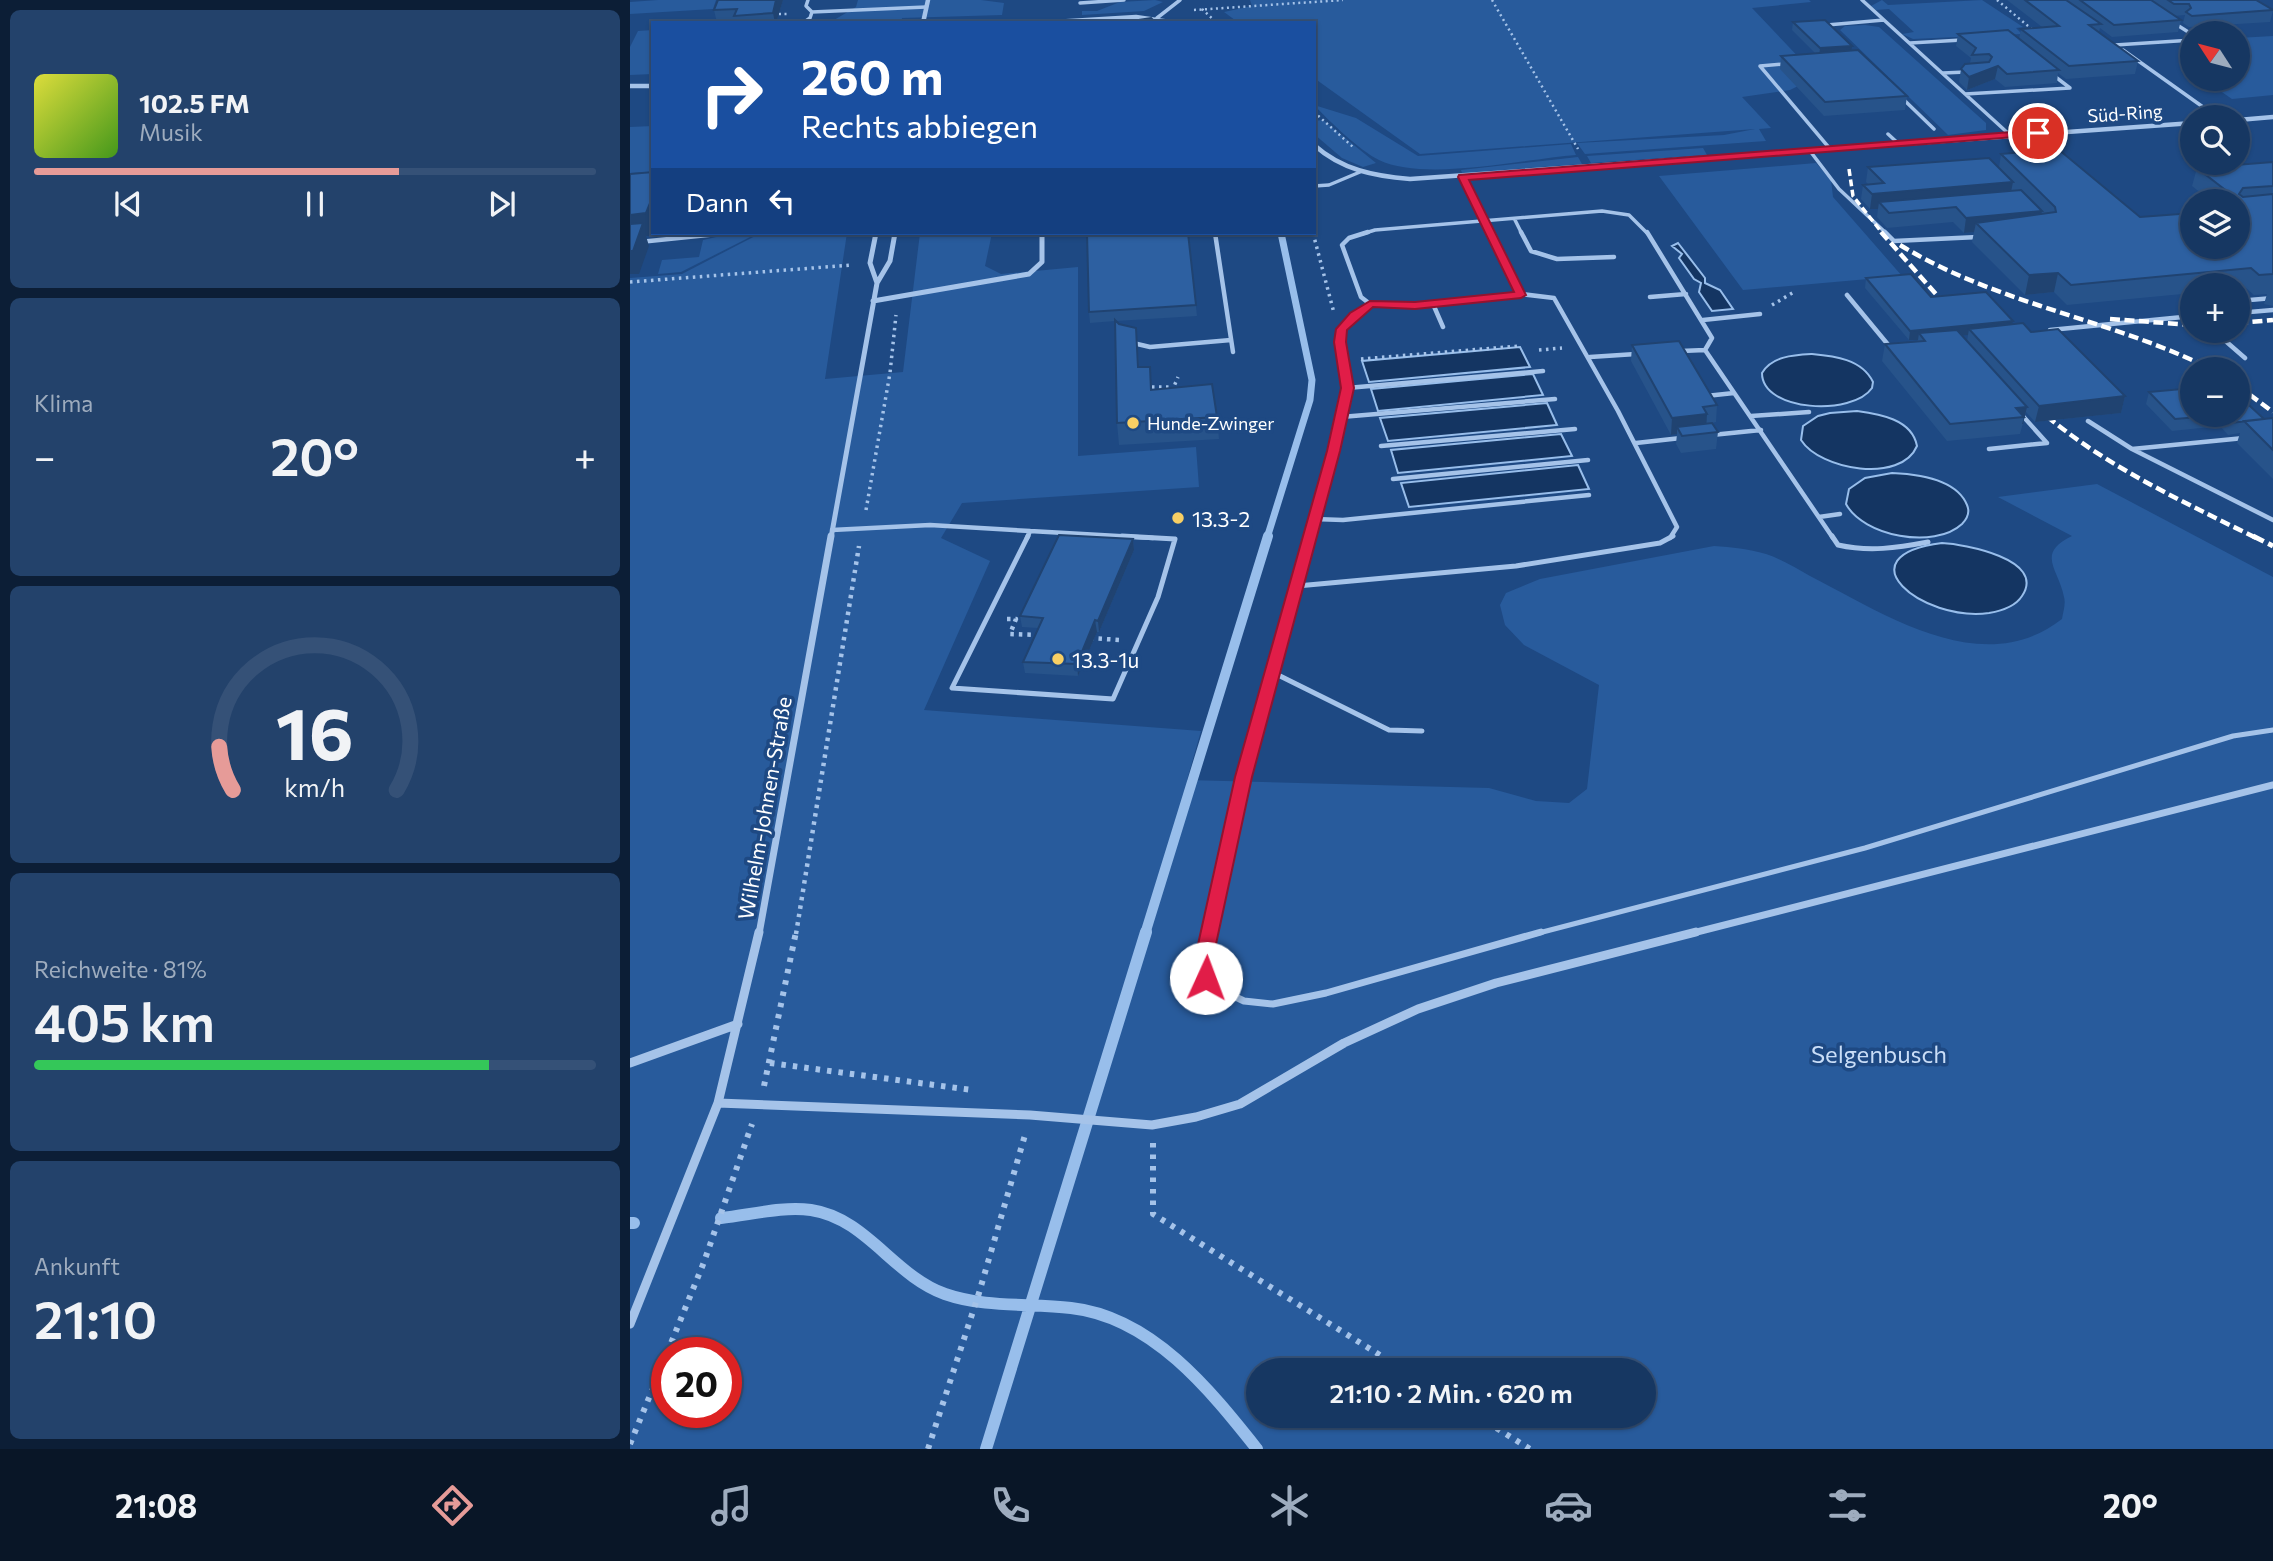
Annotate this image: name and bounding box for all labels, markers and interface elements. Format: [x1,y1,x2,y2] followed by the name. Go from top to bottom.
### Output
[2180,21,2250,91] north arrow
[2180,21,2250,427] map controls
[801,45,943,105] text: 260 m
[686,49,777,140] icon: right
[139,87,250,118] text: 102.5 FM
[2087,99,2164,127] street label: Süd-Ring
[2008,103,2068,163] pin
[801,105,1038,145] text: Rechts abbiegen
[2180,105,2250,175] button: search
[2019,114,2057,152] icon: arrive
[139,118,203,146] text: Musik
[763,182,801,220] icon: left
[109,185,147,223] icon: previous
[296,185,334,223] icon: pause
[483,185,521,223] icon: next
[686,186,749,217] text: Dann
[2180,189,2250,259] button: layers
[2180,273,2250,343] button: +
[2180,357,2250,427] button: −
[34,389,93,417] text: Klima
[1147,412,1275,434] place label: Hunde-Zwinger
[1125,415,1141,431] marker: Hunde-Zwinger
[270,423,359,487] text: 20°
[34,432,56,479] text: −
[574,432,596,479] text: +
[1192,506,1250,531] place label: 13.3-2
[1170,510,1186,526] marker: 13.3-2
[1072,647,1139,672] place label: 13.3-1u
[1050,651,1066,667] marker: 13.3-1u
[276,687,354,776] text: 16
[732,694,796,922] street label: Wilhelm-Johnen-Straße
[285,772,345,802] text: km/h
[1169,941,1243,1015] position arrow
[34,955,207,983] text: Reichweite · 81%
[34,989,215,1053] text: 405 km
[1811,1039,1947,1068] park label: Selgenbusch
[34,1252,120,1280] text: Ankunft
[34,1286,157,1350] text: 21:10
[651,1337,742,1428] speed limit sign: 20
[1329,1377,1573,1408] text: 21:10 · 2 Min. · 620 m
[428,1481,477,1530] icon: directions
[707,1481,756,1530] icon: music
[986,1481,1035,1530] icon: phone
[1265,1481,1314,1530] icon: climate
[1544,1481,1593,1530] icon: car
[1823,1481,1872,1530] icon: filters
[115,1485,197,1525] text: 21:08
[2103,1485,2158,1525] text: 20°

